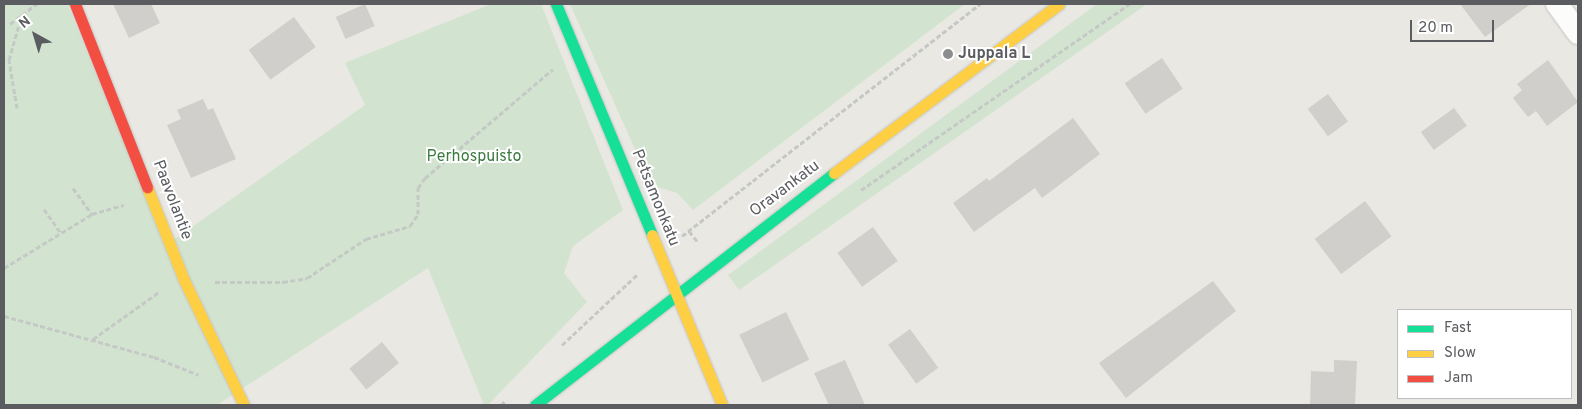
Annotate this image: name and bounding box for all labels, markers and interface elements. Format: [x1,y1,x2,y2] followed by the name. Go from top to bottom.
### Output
[10,10,60,60] north arrow
[1412,10,1496,42] scale bar
[16,13,35,33] text: N
[1418,19,1453,38] text: 20 m
[958,44,1030,64] place label: Juppala L
[942,48,954,60] marker: Juppala L
[427,147,521,167] park label: Perhospuisto
[627,147,683,249] street label: Petsamonkatu
[746,157,824,221] street label: Oravankatu
[148,158,196,242] street label: Paavolantie
[1397,309,1572,399] legend
[1444,319,1472,338] text: Fast
[1444,344,1476,363] text: Slow
[1444,369,1473,388] text: Jam

